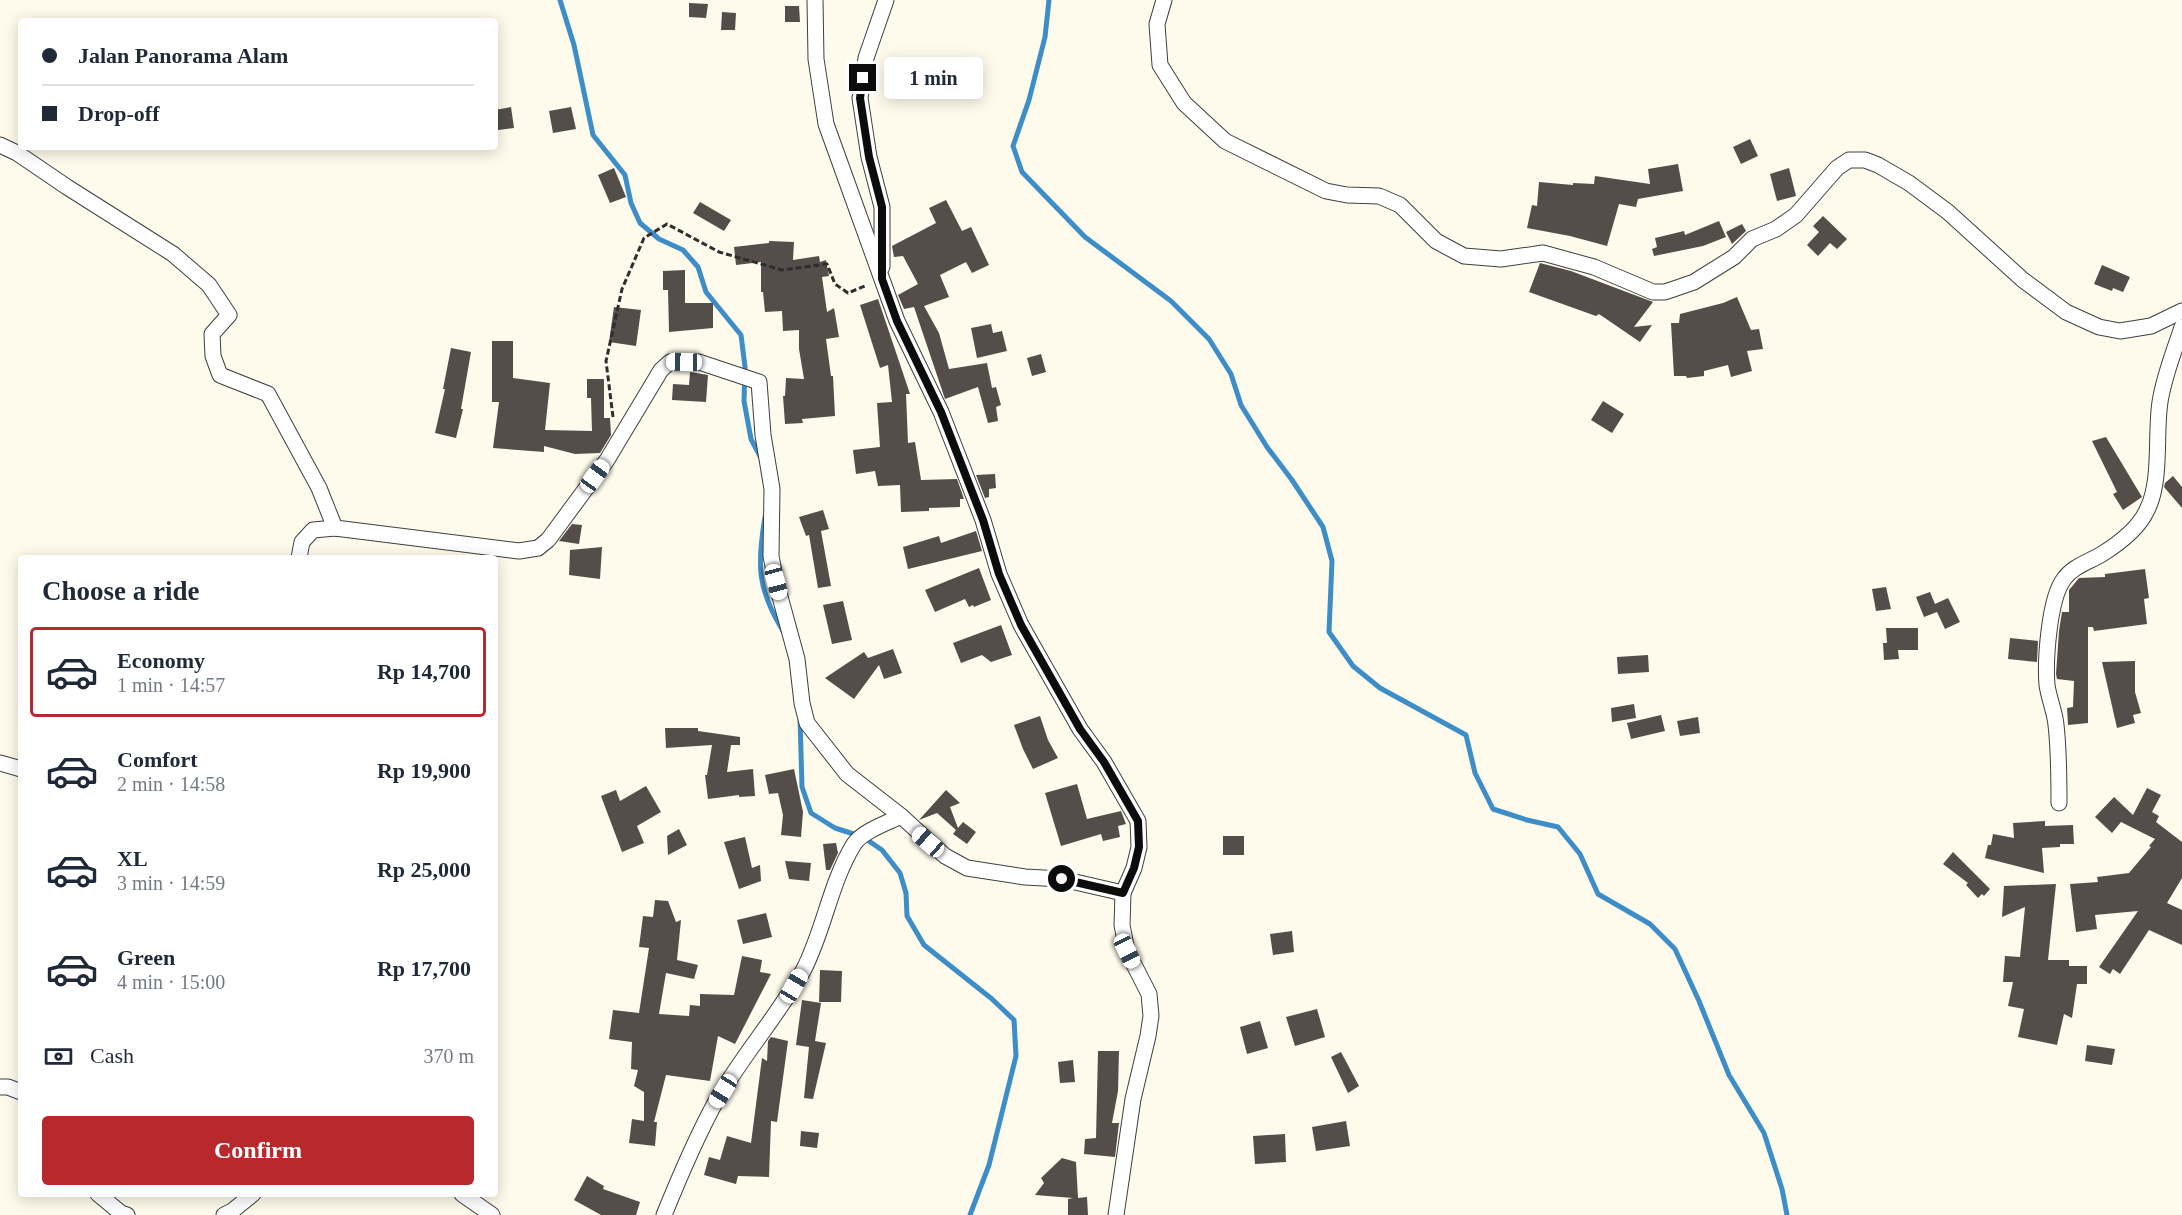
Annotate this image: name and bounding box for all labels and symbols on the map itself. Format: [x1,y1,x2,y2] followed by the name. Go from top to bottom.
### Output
[884,57,983,99] callout: 1 min
[849,64,876,91] route end
[666,353,702,371] car
[577,456,613,496] car
[763,562,789,602] car
[909,823,947,861] car
[1048,865,1075,892] route start
[1111,931,1143,971] car
[777,966,811,1006] car
[706,1071,740,1111] car

